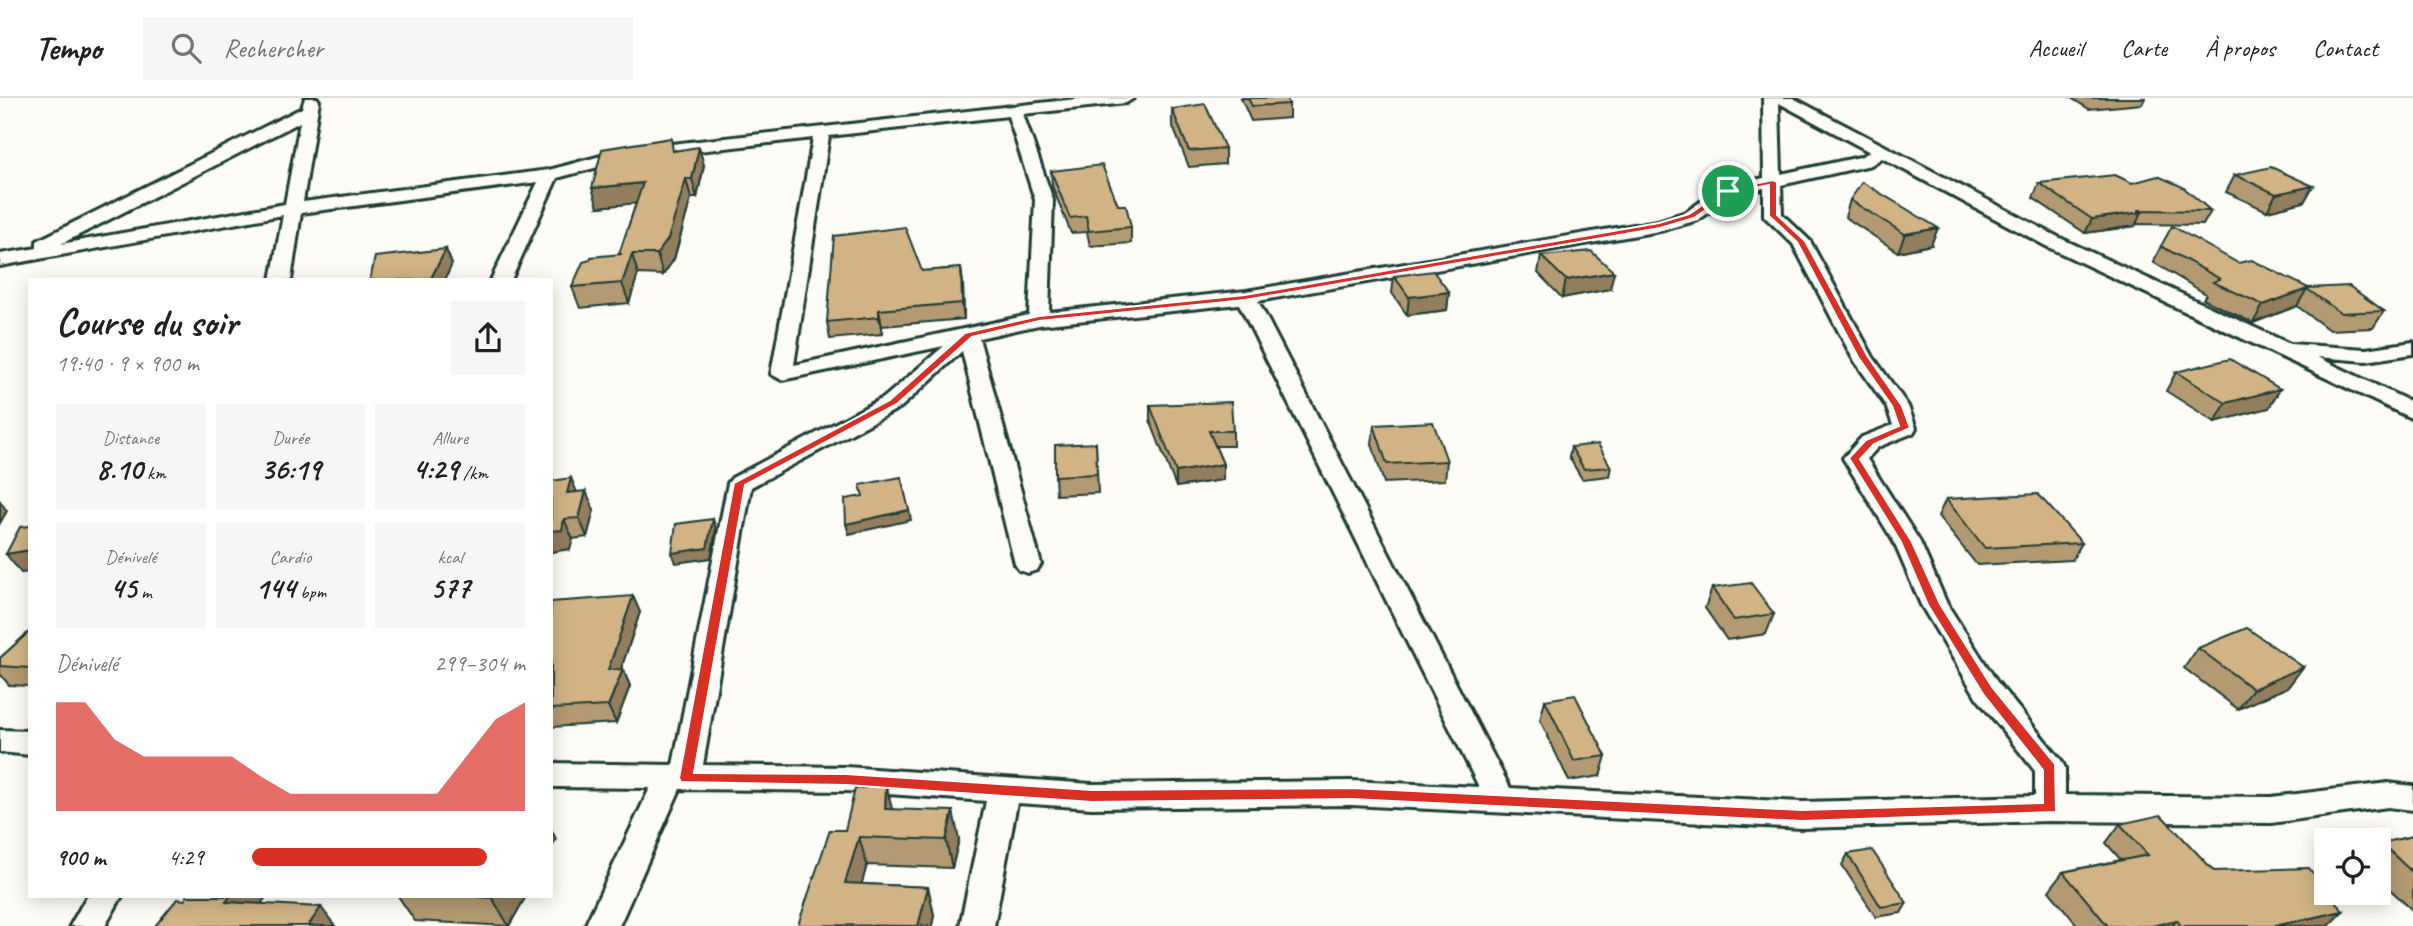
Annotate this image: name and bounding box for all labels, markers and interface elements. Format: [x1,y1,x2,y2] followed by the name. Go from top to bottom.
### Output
[143,17,633,80] search box
[35,27,101,69] text: Tempo
[167,29,205,67] icon: search
[223,32,323,65] text: Rechercher
[2029,33,2083,63] text: Accueil
[2121,33,2167,63] text: Carte
[2205,33,2275,63] text: À propos
[2313,33,2378,63] text: Contact
[1698,161,1758,221] pin
[1709,172,1747,210] icon: arrive
[56,299,238,346] text: Course du soir
[451,301,525,375] button: share
[56,349,199,378] text: 19:40 · 9 × 900 m
[102,426,159,450] text: Distance
[272,426,309,450] text: Durée
[432,426,468,450] text: Allure
[96,450,142,488] text: 8.10
[260,450,321,488] text: 36:19
[412,450,458,488] text: 4:29
[142,461,166,485] text: km
[458,461,488,485] text: /km
[105,545,156,569] text: Dénivelé
[270,545,311,569] text: Cardio
[438,545,463,569] text: kcal
[110,569,136,607] text: 45
[255,569,295,607] text: 144
[430,569,470,607] text: 577
[136,580,152,604] text: m
[295,580,326,604] text: bpm
[56,649,118,678] text: Dénivelé
[434,649,525,678] text: 299–304 m
[2314,828,2391,905] map controls
[2314,828,2391,905] button: locate
[56,843,105,872] text: 900 m
[168,843,204,872] text: 4:29

